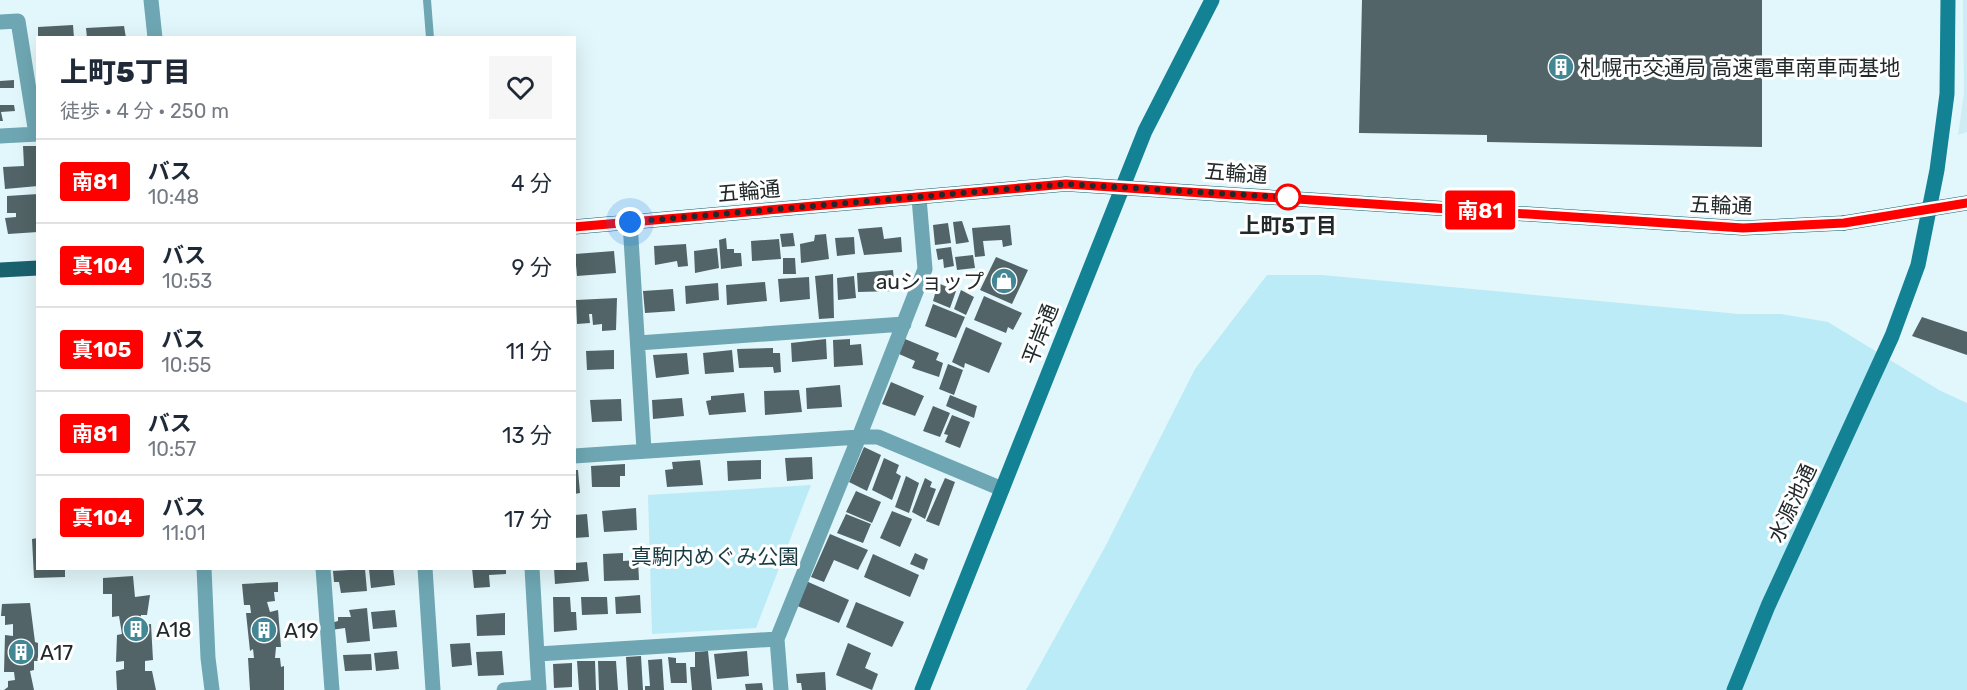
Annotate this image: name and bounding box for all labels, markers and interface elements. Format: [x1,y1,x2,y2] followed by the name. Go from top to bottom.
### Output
[1546,52,1576,82] building icon: 札幌市交通局 高速電車南車両基地
[1580,55,1900,80] place label: 札幌市交通局 高速電車南車両基地
[60,56,191,89] text: 上町5丁目
[489,56,552,119] button: heart
[60,99,229,123] text: 徒歩 · 4 分 · 250 m
[148,158,192,185] text: バス
[1204,158,1268,188] street label: 五輪通
[72,169,118,194] text: 南81
[511,170,552,197] text: 4 分
[717,176,781,206] street label: 五輪通
[1275,184,1301,210] marker: 上町5丁目
[148,185,199,209] text: 10:48
[1446,190,1514,230] line badge: 南81
[1689,191,1753,219] street label: 五輪通
[1457,198,1503,223] text: 南81
[615,207,645,237] your location
[1239,213,1337,238] place label: 上町5丁目
[162,242,206,269] text: バス
[72,253,132,278] text: 真104
[512,254,552,281] text: 9 分
[989,266,1019,296] shop icon: auショップ
[162,269,212,293] text: 10:53
[876,269,984,294] place label: auショップ
[1017,300,1063,368] street label: 平岸通
[161,326,205,353] text: バス
[72,337,131,362] text: 真105
[506,338,552,365] text: 11 分
[161,353,211,377] text: 10:55
[148,410,192,437] text: バス
[72,421,118,446] text: 南81
[502,422,552,449] text: 13 分
[148,437,196,461] text: 10:57
[1763,460,1821,546] street label: 水源池通
[162,494,206,521] text: バス
[72,505,132,530] text: 真104
[504,506,552,533] text: 17 分
[162,521,206,545] text: 11:01
[631,544,799,569] park label: 真駒内めぐみ公園
[121,614,151,644] building icon: A18
[249,615,279,645] building icon: A19
[156,617,192,642] place label: A18
[284,618,319,643] place label: A19
[6,637,36,667] building icon: A17
[40,640,73,665] place label: A17

